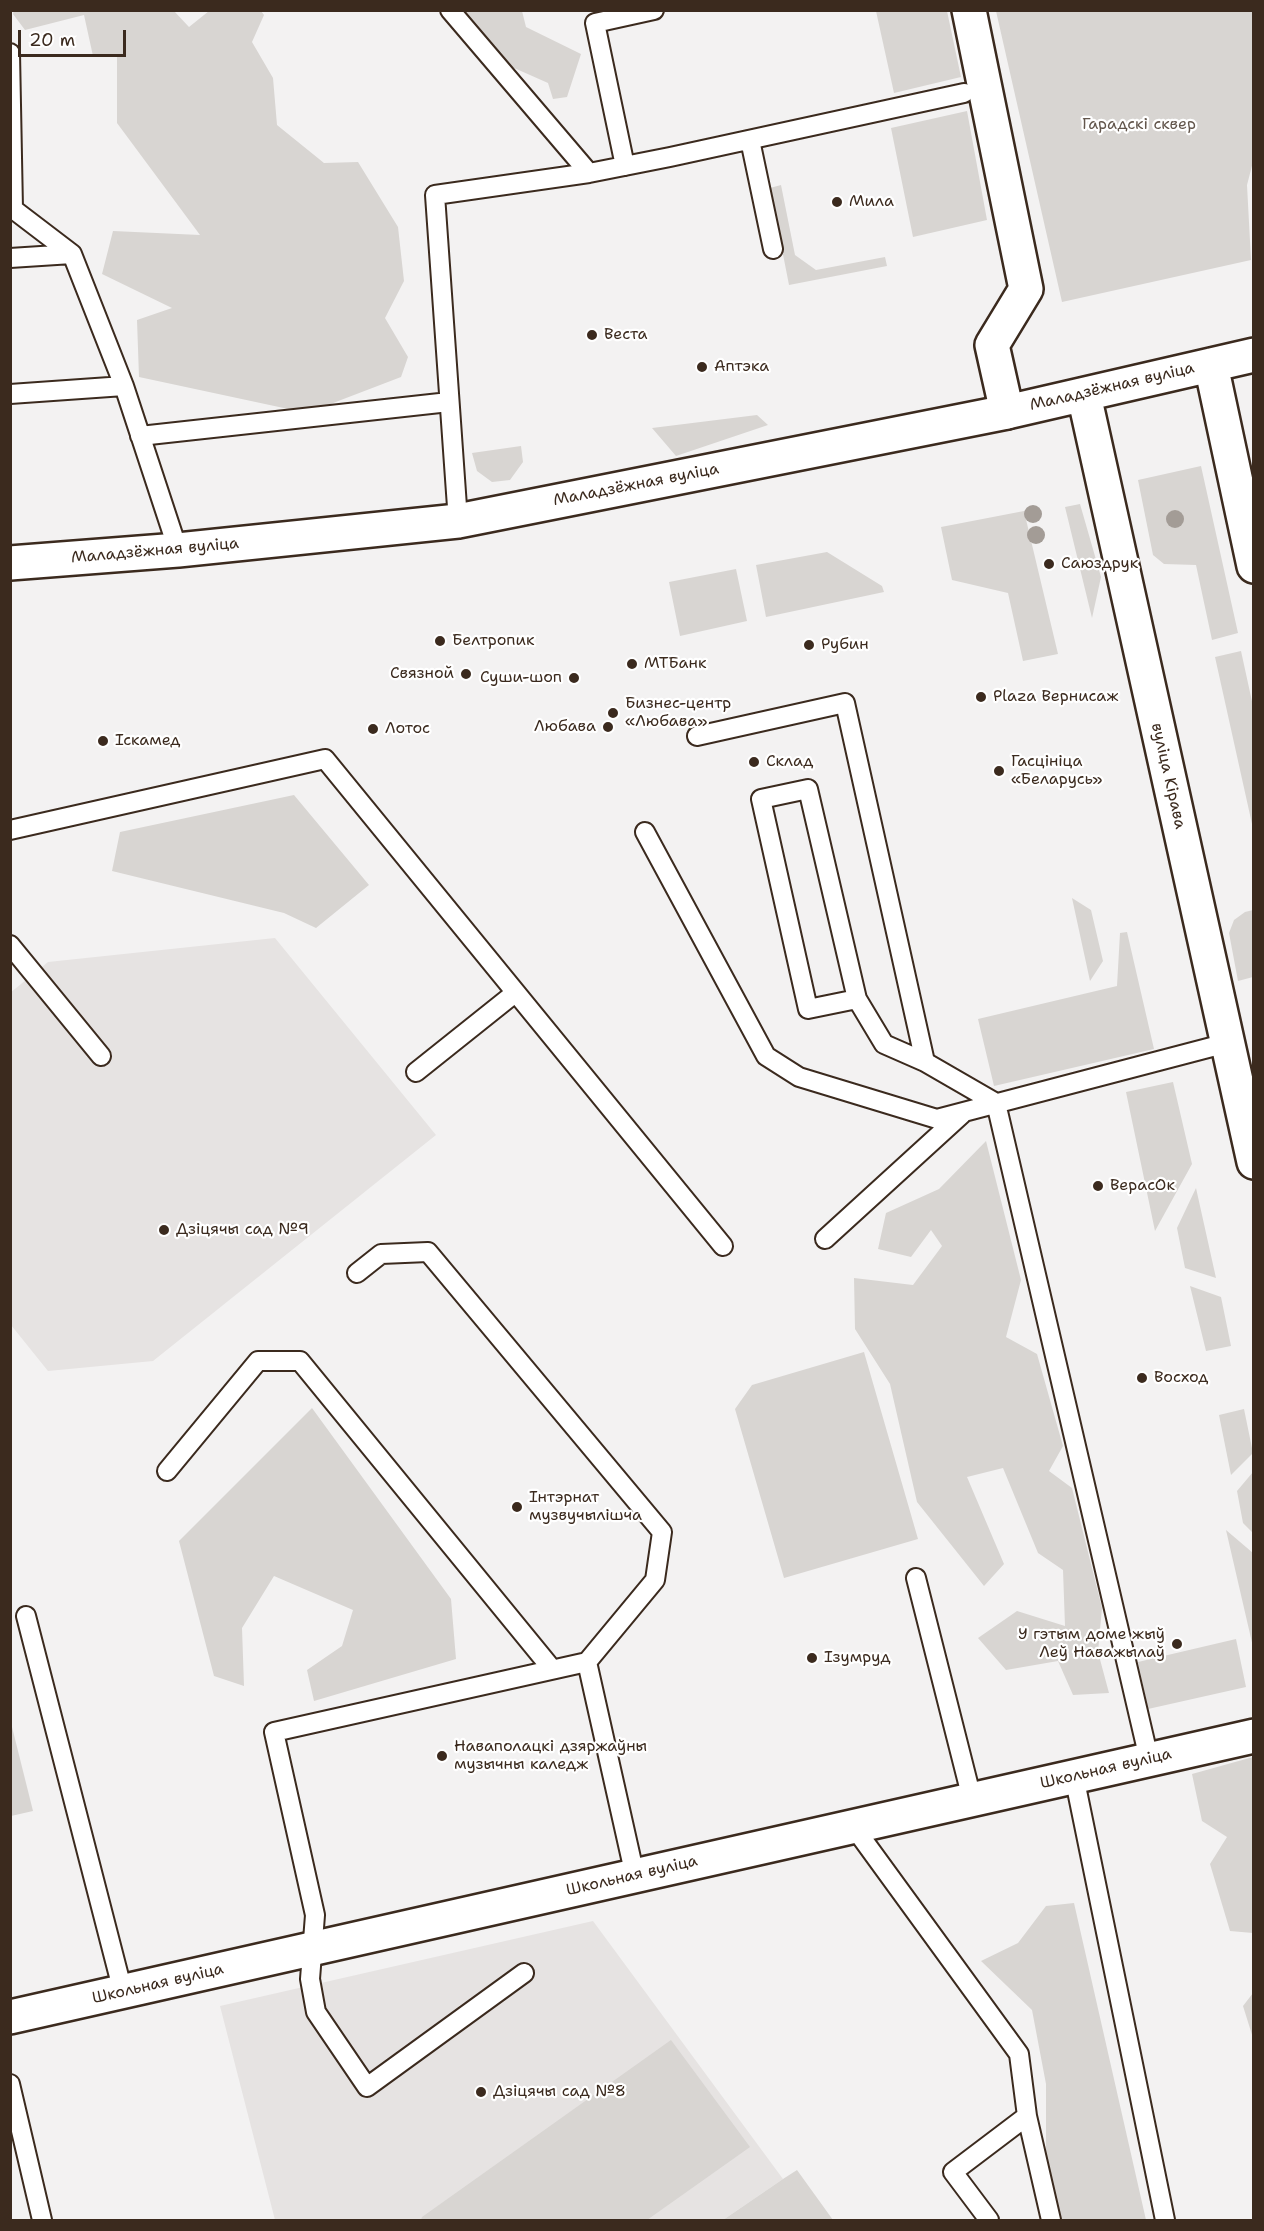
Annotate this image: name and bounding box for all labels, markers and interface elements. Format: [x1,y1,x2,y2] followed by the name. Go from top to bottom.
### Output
[21,18,129,56] scale bar
[29,28,75,52] text: 20 m
[1082,115,1196,135] park label: Гарадскі сквер
[849,192,894,212] place label: Мила
[830,195,844,209] marker: Мила
[604,325,647,345] place label: Веста
[585,328,599,342] marker: Веста
[714,357,769,377] place label: Аптэка
[1028,359,1196,415] street label: Маладзёжная вуліца
[695,360,709,374] marker: Аптэка
[552,460,720,510] street label: Маладзёжная вуліца
[70,534,240,568] street label: Маладзёжная вуліца
[1061,554,1138,574] place label: Саюздрук
[1042,557,1056,571] marker: Саюздрук
[452,631,534,651] place label: Белтропик
[433,634,447,648] marker: Белтропик
[821,635,869,655] place label: Рубин
[802,638,816,652] marker: Рубин
[644,654,706,674] place label: МТБанк
[625,657,639,671] marker: МТБанк
[390,664,454,684] place label: Связной
[459,667,473,681] marker: Связной
[480,668,562,688] place label: Суши-шоп
[567,671,581,685] marker: Суши-шоп
[993,687,1118,707] place label: Plaza Вернисаж
[974,690,988,704] marker: Plaza Вернисаж
[625,694,731,732] place label: Бизнес-центр «Любава»
[606,706,620,720] marker: Бизнес-центр «Любава»
[534,717,596,737] place label: Любава
[385,719,430,739] place label: Лотос
[601,720,615,734] marker: Любава
[1146,721,1190,831] street label: вуліца Кірава
[366,722,380,736] marker: Лотос
[115,731,180,751] place label: Іскамед
[96,734,110,748] marker: Іскамед
[766,752,813,772] place label: Склад
[1011,752,1102,790] place label: Гасцініца «Беларусь»
[747,755,761,769] marker: Склад
[992,764,1006,778] marker: Гасцініца «Беларусь»
[1110,1176,1175,1196] place label: ВерасОк
[1091,1179,1105,1193] marker: ВерасОк
[176,1220,309,1240] place label: Дзіцячы сад №9
[157,1223,171,1237] marker: Дзіцячы сад №9
[1154,1368,1208,1388] place label: Восход
[1135,1371,1149,1385] marker: Восход
[529,1488,642,1526] place label: Інтэрнат музвучылішча
[510,1500,524,1514] marker: Інтэрнат музвучылішча
[1018,1625,1165,1663] place label: У гэтым доме жыў Леў Наважылаў
[1170,1637,1184,1651] marker: У гэтым доме жыў Леў Наважылаў
[824,1648,891,1668] place label: Ізумруд
[805,1651,819,1665] marker: Ізумруд
[454,1737,647,1775] place label: Наваполацкі дзяржаўны музычны каледж
[1038,1745,1174,1793] street label: Школьная вуліца
[435,1749,449,1763] marker: Наваполацкі дзяржаўны музычны каледж
[564,1852,700,1900] street label: Школьная вуліца
[90,1960,226,2008] street label: Школьная вуліца
[493,2082,626,2102] place label: Дзіцячы сад №8
[474,2085,488,2099] marker: Дзіцячы сад №8

